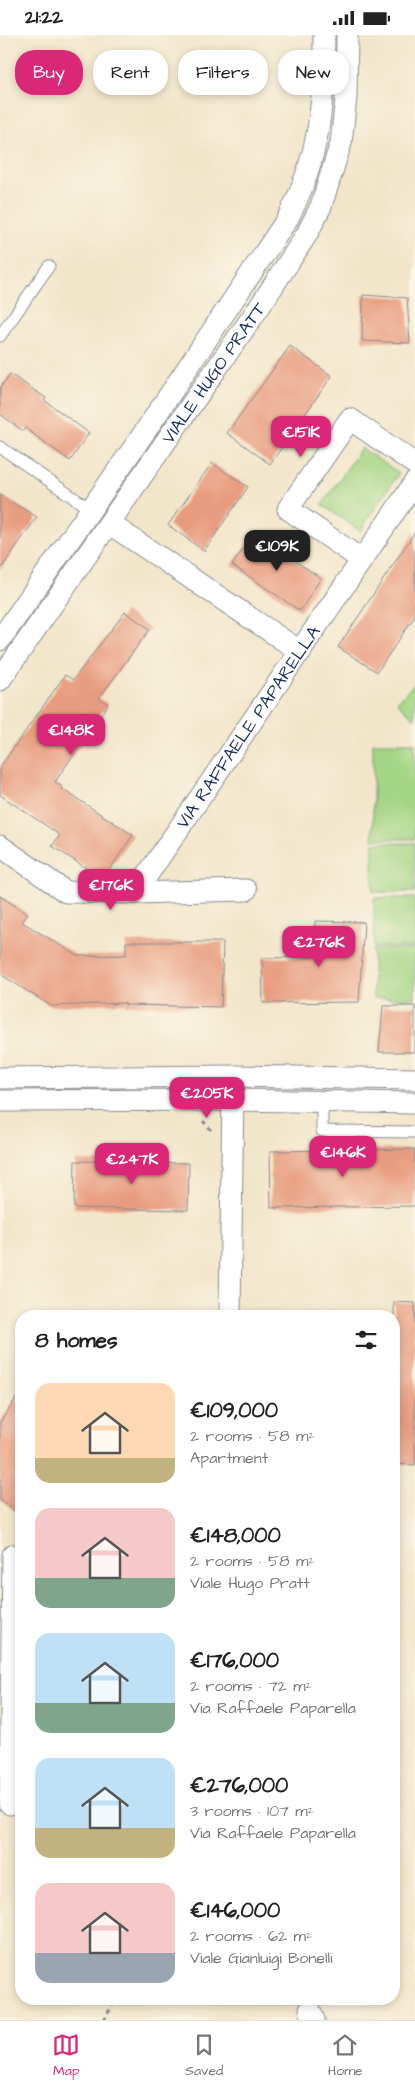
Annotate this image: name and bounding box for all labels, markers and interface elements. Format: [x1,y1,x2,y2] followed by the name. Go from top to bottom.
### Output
[25,4,63,31] text: 21:22
[15,50,83,95] chip: Buy
[93,50,168,95] chip: Rent
[178,50,268,95] chip: Filters
[278,50,349,95] chip: New
[156,297,272,449] street label: VIALE HUGO PRATT
[266,415,336,458] pin: €151K
[282,421,320,443] text: €151K
[242,529,312,572] pin: €109K
[255,535,299,557] text: €109K
[171,620,327,834] street label: VIA RAFFAELE PAPARELLA
[36,713,106,756] pin: €148K
[48,719,94,741] text: €148K
[76,869,146,911] pin: €176K
[89,874,133,896] text: €176K
[284,925,354,968] pin: €276K
[293,931,345,953] text: €276K
[172,1077,242,1119] pin: €205K
[181,1082,233,1104] text: €205K
[308,1135,378,1178] pin: €146K
[320,1141,366,1163] text: €146K
[97,1143,167,1185] pin: €247K
[106,1148,158,1170] text: €247K
[35,1326,117,1355] text: 8 homes
[352,1326,380,1354] icon: filters
[190,1396,278,1425] text: €109,000
[75,1403,135,1463] icon: home
[190,1425,315,1447] text: 2 rooms · 58 m²
[190,1447,268,1469] text: Apartment
[190,1521,281,1550] text: €148,000
[75,1528,135,1588] icon: home
[190,1550,315,1572] text: 2 rooms · 58 m²
[190,1572,310,1594] text: Viale Hugo Pratt
[190,1646,279,1675] text: €176,000
[75,1653,135,1713] icon: home
[190,1675,312,1697] text: 2 rooms · 72 m²
[190,1697,356,1719] text: Via Raffaele Paparella
[190,1771,288,1800] text: €276,000
[75,1778,135,1838] icon: home
[190,1800,314,1822] text: 3 rooms · 107 m²
[190,1822,356,1844] text: Via Raffaele Paparella
[190,1896,280,1925] text: €146,000
[75,1903,135,1963] icon: home
[190,1925,312,1947] text: 2 rooms · 62 m²
[190,1947,332,1969] text: Viale Gianluigi Bonelli
[52,2031,80,2081] tab: Map
[185,2031,223,2081] tab: Saved
[328,2031,363,2081] tab: Home

